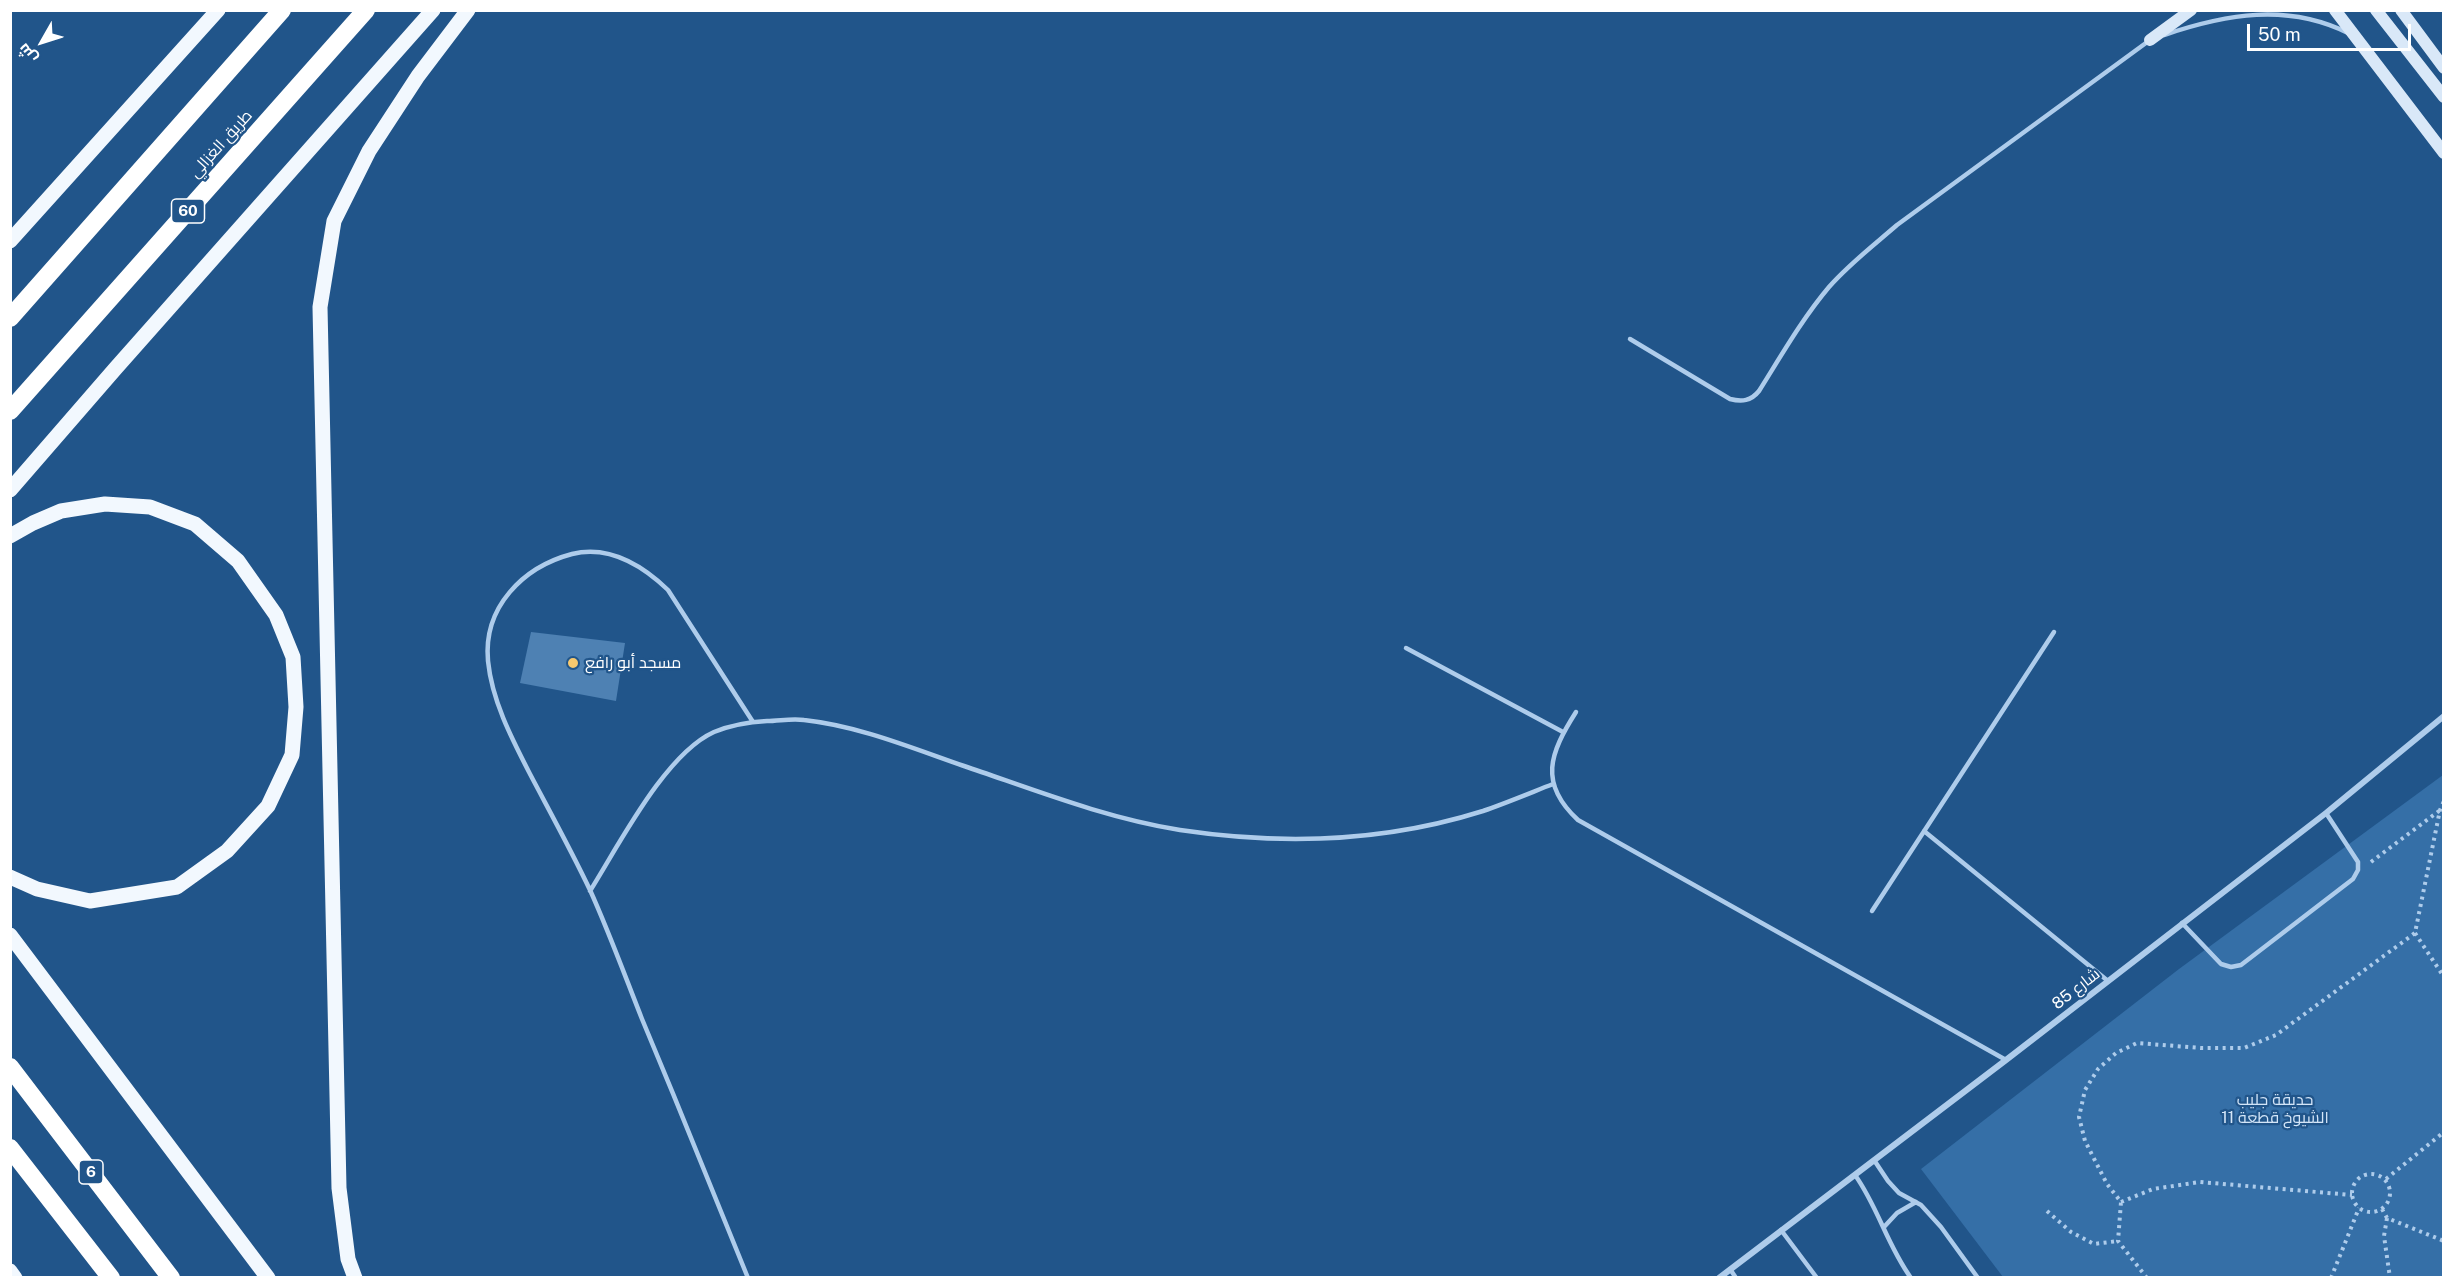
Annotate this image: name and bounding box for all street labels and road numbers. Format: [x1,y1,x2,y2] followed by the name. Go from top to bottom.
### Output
[186,106,256,182] street label: طريق الغزالي
[172,199,204,223] road number: 60
[2048,964,2104,1014] street label: شارع 85
[79,1160,103,1184] road number: 6

